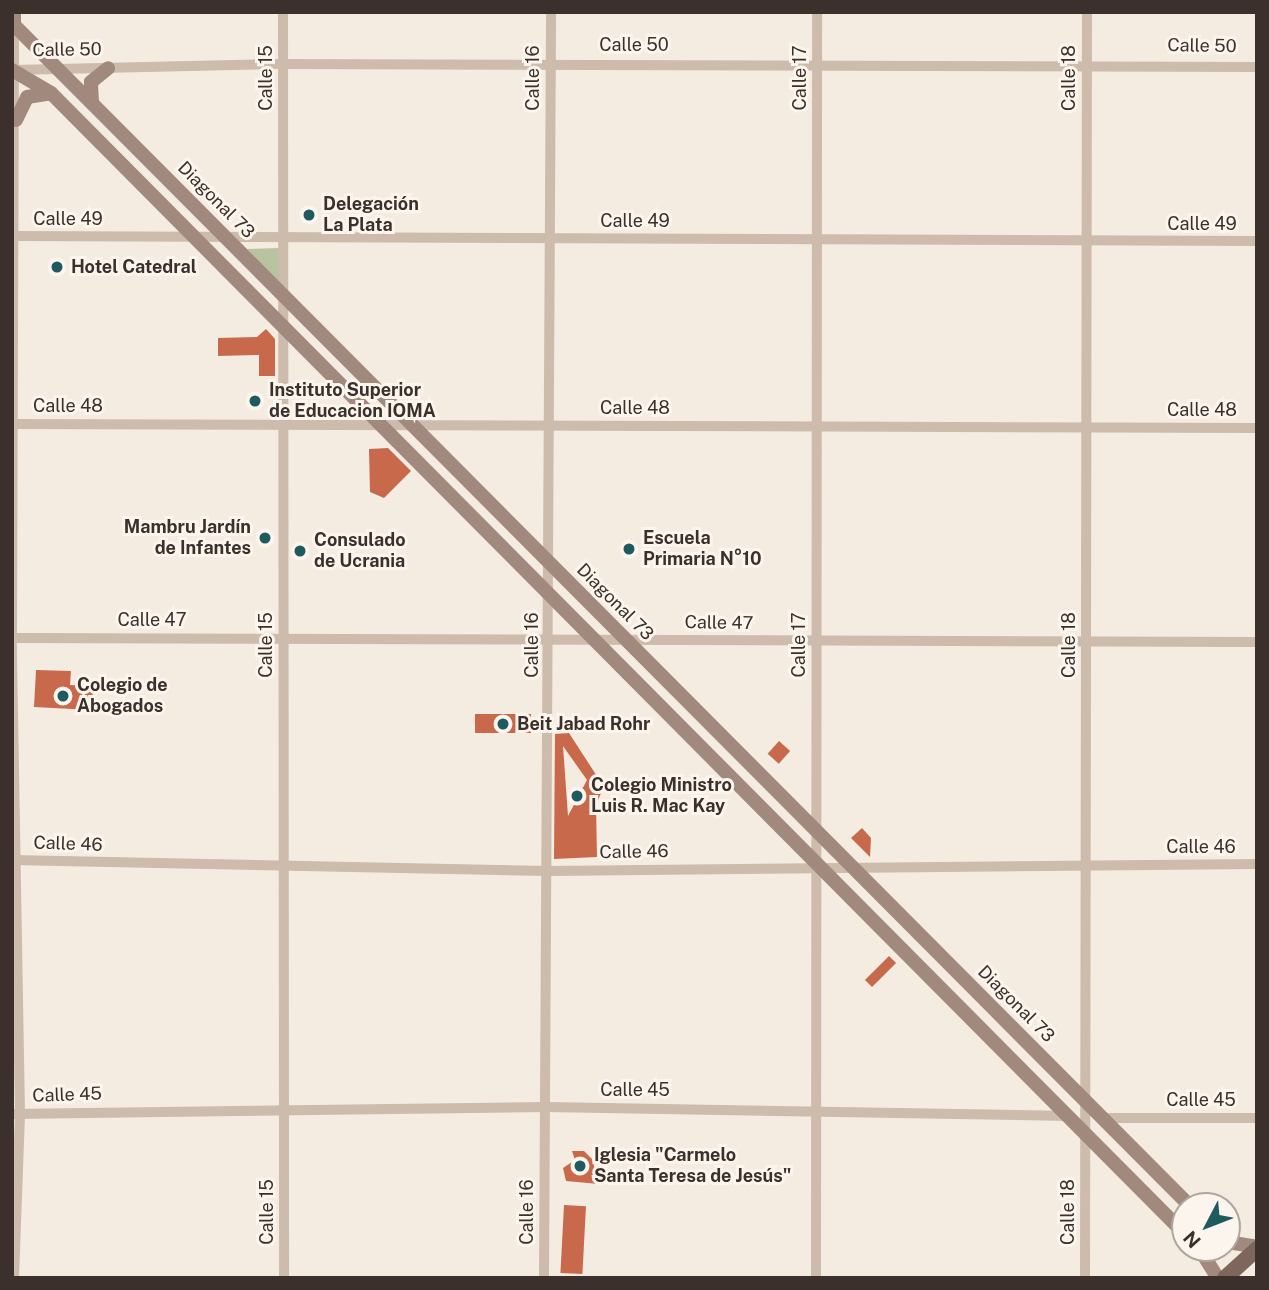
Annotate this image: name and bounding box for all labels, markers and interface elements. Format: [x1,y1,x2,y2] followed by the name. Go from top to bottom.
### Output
[599,34,669,56] street label: Calle 50
[1167,35,1237,57] street label: Calle 50
[32,39,102,61] street label: Calle 50
[255,45,277,111] street label: Calle 15
[522,45,544,111] street label: Calle 16
[789,45,811,111] street label: Calle 17
[1058,45,1080,111] street label: Calle 18
[173,157,259,243] street label: Diagonal 73
[323,194,419,236] place label: Delegación La Plata
[301,207,317,223] marker: Delegación La Plata
[33,208,103,230] street label: Calle 49
[600,210,670,232] street label: Calle 49
[1167,213,1237,235] street label: Calle 49
[71,256,197,278] place label: Hotel Catedral
[49,259,65,275] marker: Hotel Catedral
[269,380,436,422] place label: Instituto Superior de Educacion IOMA
[247,393,263,409] marker: Instituto Superior de Educacion IOMA
[33,395,103,417] street label: Calle 48
[600,397,670,419] street label: Calle 48
[1167,399,1237,421] street label: Calle 48
[124,517,251,560] place label: Mambru Jardín de Infantes
[643,528,762,570] place label: Escuela Primaria N°10
[257,530,273,546] marker: Mambru Jardín de Infantes
[314,530,405,572] place label: Consulado de Ucrania
[621,541,637,557] marker: Escuela Primaria N°10
[292,543,308,559] marker: Consulado de Ucrania
[572,559,658,645] street label: Diagonal 73
[117,609,187,631] street label: Calle 47
[255,612,277,678] street label: Calle 15
[521,612,543,678] street label: Calle 16
[684,612,754,634] street label: Calle 47
[788,612,810,678] street label: Calle 17
[1058,612,1080,678] street label: Calle 18
[77,675,168,718] place label: Colegio de Abogados
[55,688,71,704] marker: Colegio de Abogados
[517,713,650,735] place label: Beit Jabad Rohr
[495,716,511,732] marker: Beit Jabad Rohr
[591,775,732,818] place label: Colegio Ministro Luis R. Mac Kay
[569,788,585,804] marker: Colegio Ministro Luis R. Mac Kay
[33,832,103,856] street label: Calle 46
[1166,836,1236,858] street label: Calle 46
[599,841,669,863] street label: Calle 46
[973,961,1059,1047] street label: Diagonal 73
[600,1079,670,1101] street label: Calle 45
[32,1083,102,1107] street label: Calle 45
[1166,1089,1236,1111] street label: Calle 45
[594,1145,791,1188] place label: Iglesia "Carmelo Santa Teresa de Jesús"
[572,1158,588,1174] marker: Iglesia "Carmelo Santa Teresa de Jesús"
[256,1179,278,1245] street label: Calle 15
[516,1179,538,1245] street label: Calle 16
[1057,1179,1079,1245] street label: Calle 18
[1171,1192,1241,1262] north arrow
[1179,1227,1205,1253] text: N

